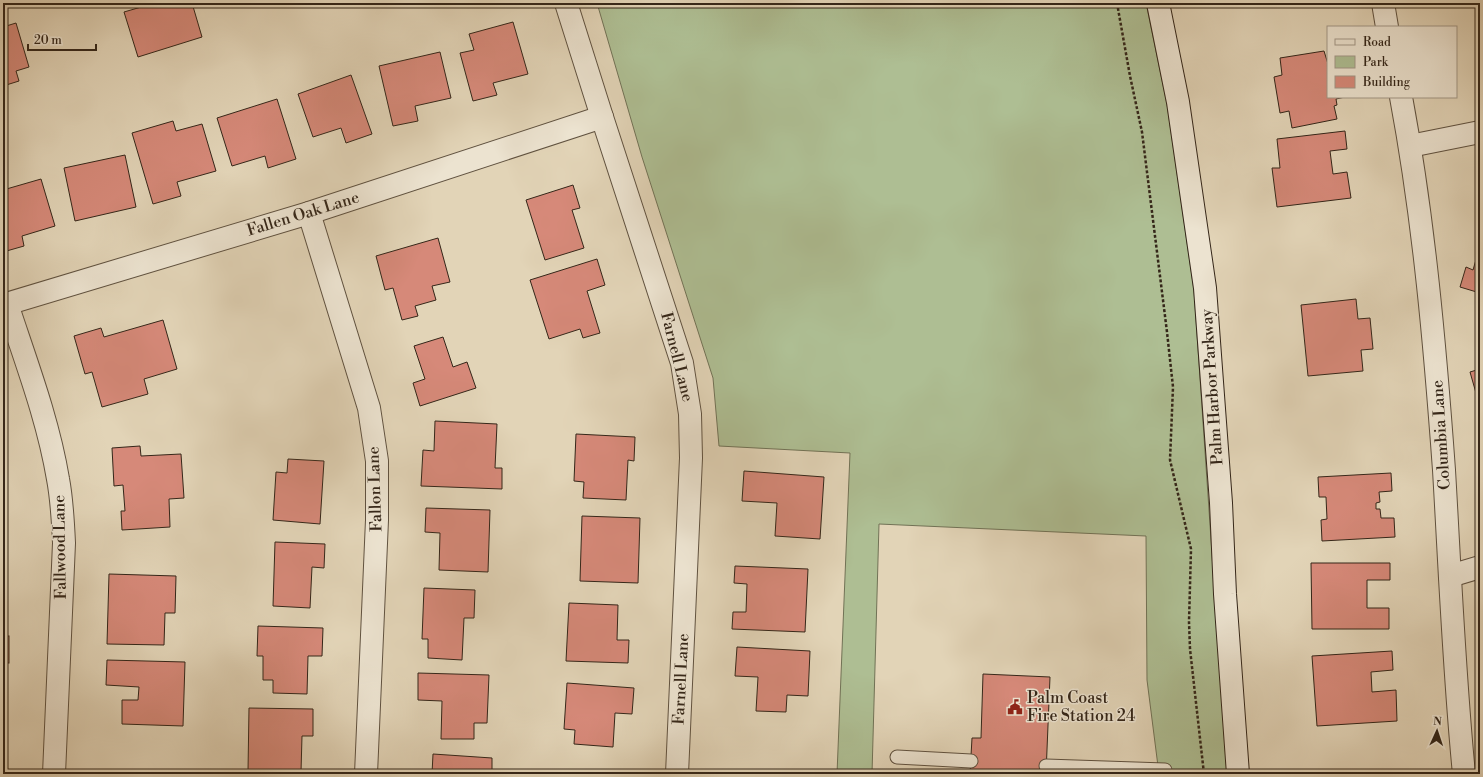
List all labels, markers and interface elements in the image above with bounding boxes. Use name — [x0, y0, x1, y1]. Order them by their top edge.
scale bar — [28, 26, 96, 52]
legend — [1327, 26, 1457, 98]
text: 20 m — [34, 33, 62, 48]
text: Road — [1363, 35, 1391, 50]
text: Park — [1363, 55, 1389, 70]
text: Building — [1362, 75, 1411, 90]
street label: Fallen Oak Lane — [244, 187, 362, 241]
street label: Palm Harbor Parkway — [1197, 308, 1227, 466]
street label: Farnell Lane — [656, 310, 698, 404]
street label: Columbia Lane — [1427, 379, 1455, 491]
street label: Fallon Lane — [364, 446, 386, 532]
street label: Fallwood Lane — [49, 495, 71, 599]
street label: Farnell Lane — [669, 633, 693, 725]
place label: Palm Coast Fire Station 24 — [1027, 688, 1136, 726]
public building icon: Palm Coast Fire Station 24 — [1006, 698, 1024, 716]
north arrow — [1417, 711, 1457, 751]
text: N — [1433, 715, 1442, 729]

